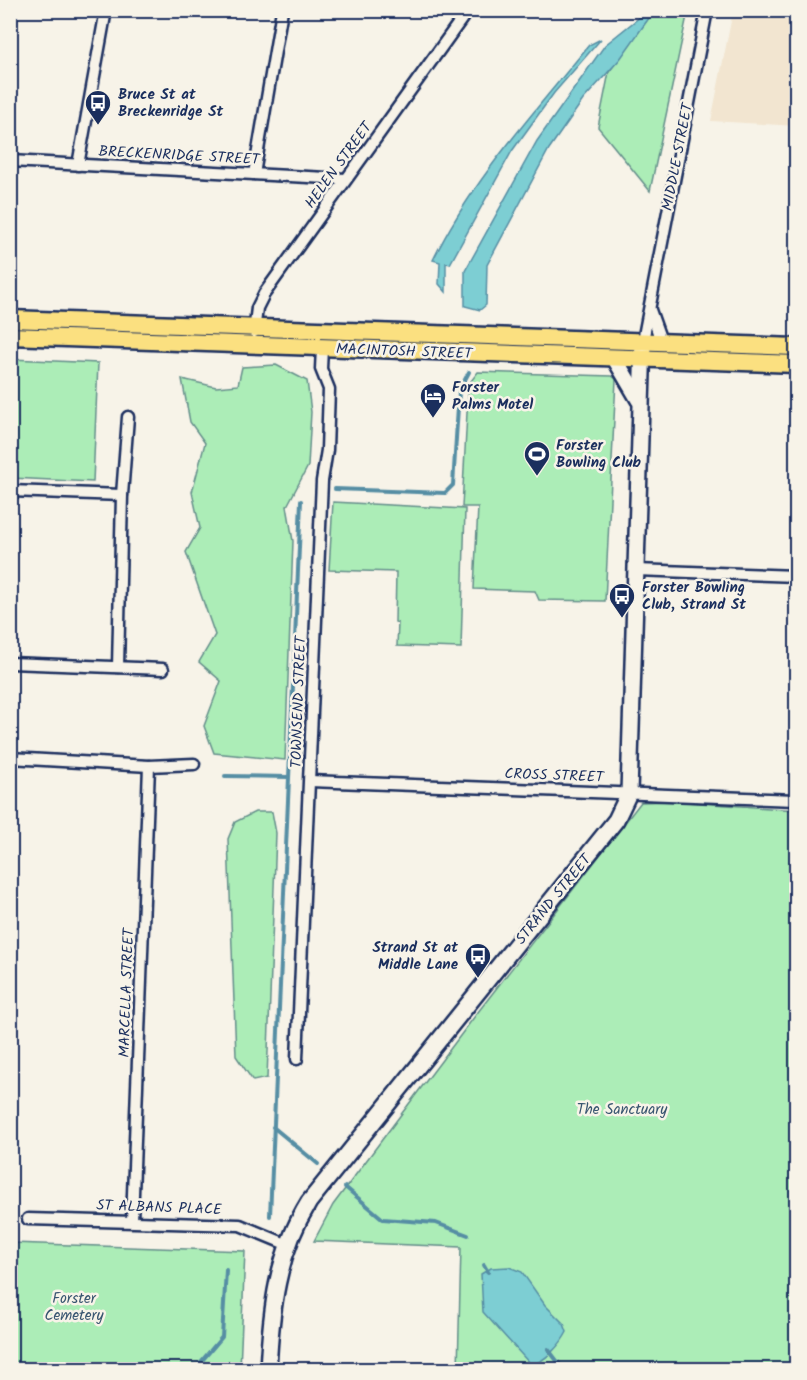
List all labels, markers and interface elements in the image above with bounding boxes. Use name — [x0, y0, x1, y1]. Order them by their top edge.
place label: Bruce St at Breckenridge St — [118, 83, 223, 124]
bus stop icon: Bruce St at Breckenridge St — [83, 88, 113, 126]
street label: MIDDLE STREET — [656, 99, 701, 213]
street label: HELEN STREET — [299, 116, 380, 214]
street label: BRECKENRIDGE STREET — [98, 140, 262, 172]
street label: MACINTOSH STREET — [335, 338, 474, 366]
place label: Forster Palms Motel — [452, 376, 533, 417]
hotel icon: Forster Palms Motel — [418, 381, 448, 419]
place label: Forster Bowling Club — [556, 434, 642, 475]
sports icon: Forster Bowling Club — [522, 439, 552, 477]
place label: Forster Bowling Club, Strand St — [642, 576, 746, 617]
bus stop icon: Forster Bowling Club, Strand St — [607, 581, 637, 619]
street label: TOWNSEND STREET — [285, 634, 313, 768]
street label: CROSS STREET — [504, 762, 606, 790]
street label: STRAND STREET — [510, 848, 599, 950]
street label: MARCELLA STREET — [113, 926, 141, 1058]
place label: Strand St at Middle Lane — [372, 936, 459, 977]
bus stop icon: Strand St at Middle Lane — [463, 941, 493, 979]
park label: The Sanctuary — [577, 1098, 668, 1122]
street label: ST ALBANS PLACE — [96, 1194, 223, 1222]
park label: Forster Cemetery — [45, 1287, 104, 1328]

